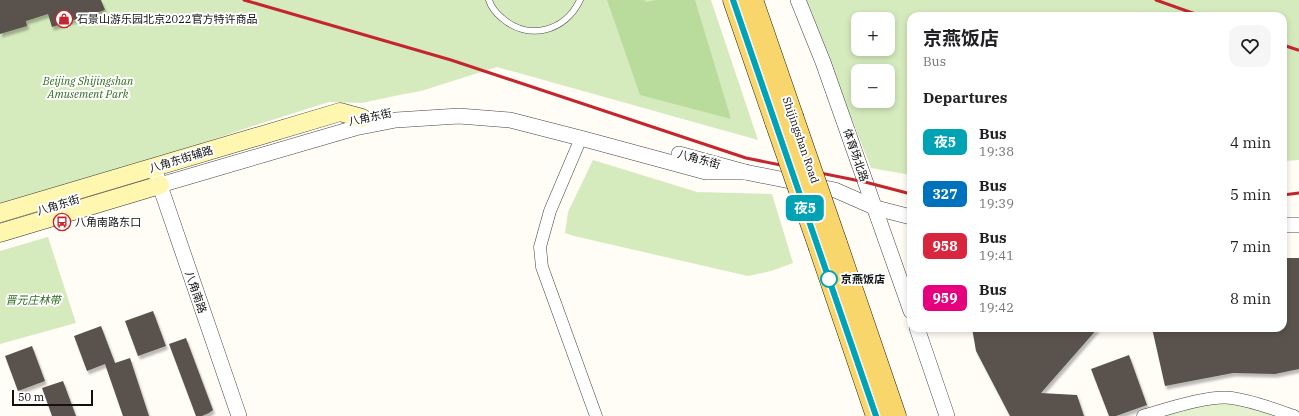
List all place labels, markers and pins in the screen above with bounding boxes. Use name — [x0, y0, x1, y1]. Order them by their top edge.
shop icon: 石景山游乐园北京2022官方特许商品 — [54, 9, 74, 29]
place label: 石景山游乐园北京2022官方特许商品 — [77, 12, 257, 26]
bus stop icon: 八角南路东口 — [52, 212, 72, 232]
place label: 八角南路东口 — [75, 215, 141, 229]
marker: 京燕饭店 — [820, 270, 838, 288]
place label: 京燕饭店 — [841, 272, 885, 286]

